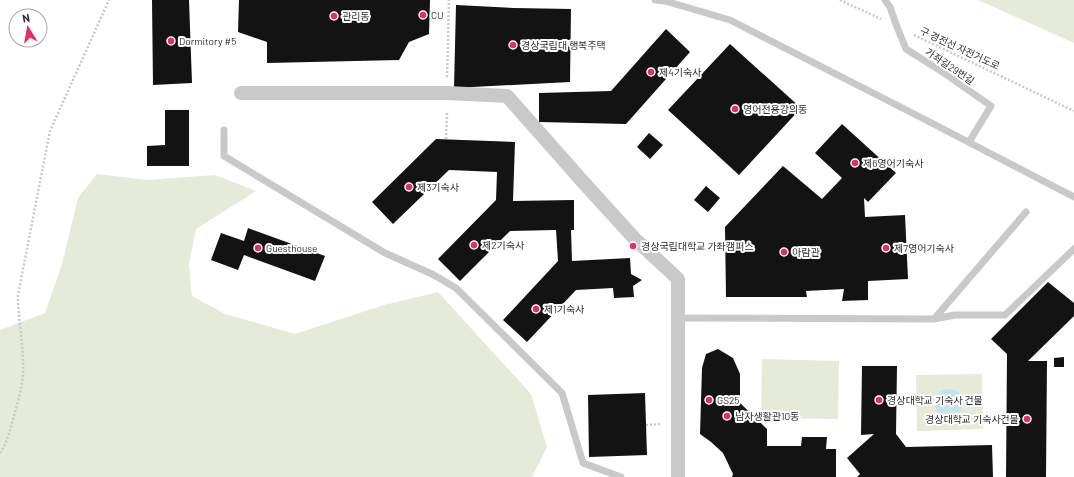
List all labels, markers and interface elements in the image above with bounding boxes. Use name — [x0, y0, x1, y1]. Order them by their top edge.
north arrow — [8, 8, 48, 48]
place label: CU — [431, 9, 444, 21]
place label: 관리동 — [342, 10, 370, 22]
marker: CU — [418, 10, 428, 20]
text: N — [21, 11, 31, 25]
marker: 관리동 — [329, 11, 339, 21]
street label: 구 경전선 자전거도로 — [918, 24, 1002, 72]
place label: Dormitory #5 — [179, 35, 236, 47]
marker: Dormitory #5 — [166, 36, 176, 46]
place label: 경상국립대 행복주택 — [521, 39, 606, 51]
marker: 경상국립대 행복주택 — [508, 40, 518, 50]
street label: 가좌길29번길 — [923, 45, 977, 87]
place label: 제4기숙사 — [659, 66, 702, 78]
marker: 제4기숙사 — [646, 67, 656, 77]
place label: 영어전용강의동 — [743, 103, 807, 115]
marker: 영어전용강의동 — [730, 104, 740, 114]
place label: 제6영어기숙사 — [863, 157, 924, 169]
marker: 제6영어기숙사 — [850, 158, 860, 168]
place label: 제3기숙사 — [417, 181, 460, 193]
marker: 제3기숙사 — [404, 182, 414, 192]
place label: 제2기숙사 — [482, 239, 525, 251]
marker: 제2기숙사 — [469, 240, 479, 250]
place label: 경상국립대학교 가좌캠퍼스 — [641, 240, 753, 252]
marker: 경상국립대학교 가좌캠퍼스 — [628, 241, 638, 251]
place label: Guesthouse — [266, 242, 317, 254]
place label: 제7영어기숙사 — [894, 242, 955, 254]
marker: Guesthouse — [253, 243, 263, 253]
marker: 제7영어기숙사 — [881, 243, 891, 253]
place label: 아람관 — [792, 246, 820, 258]
marker: 아람관 — [779, 247, 789, 257]
place label: 제1기숙사 — [544, 303, 585, 315]
marker: 제1기숙사 — [531, 304, 541, 314]
place label: GS25 — [717, 394, 739, 406]
place label: 경상대학교 기숙사 건물 — [887, 394, 983, 406]
marker: GS25 — [704, 395, 714, 405]
marker: 경상대학교 기숙사 건물 — [874, 395, 884, 405]
place label: 남자생활관10동 — [735, 410, 799, 422]
marker: 남자생활관10동 — [722, 411, 732, 421]
place label: 경상대학교 기숙사건물 — [925, 413, 1019, 425]
marker: 경상대학교 기숙사건물 — [1022, 414, 1032, 424]

